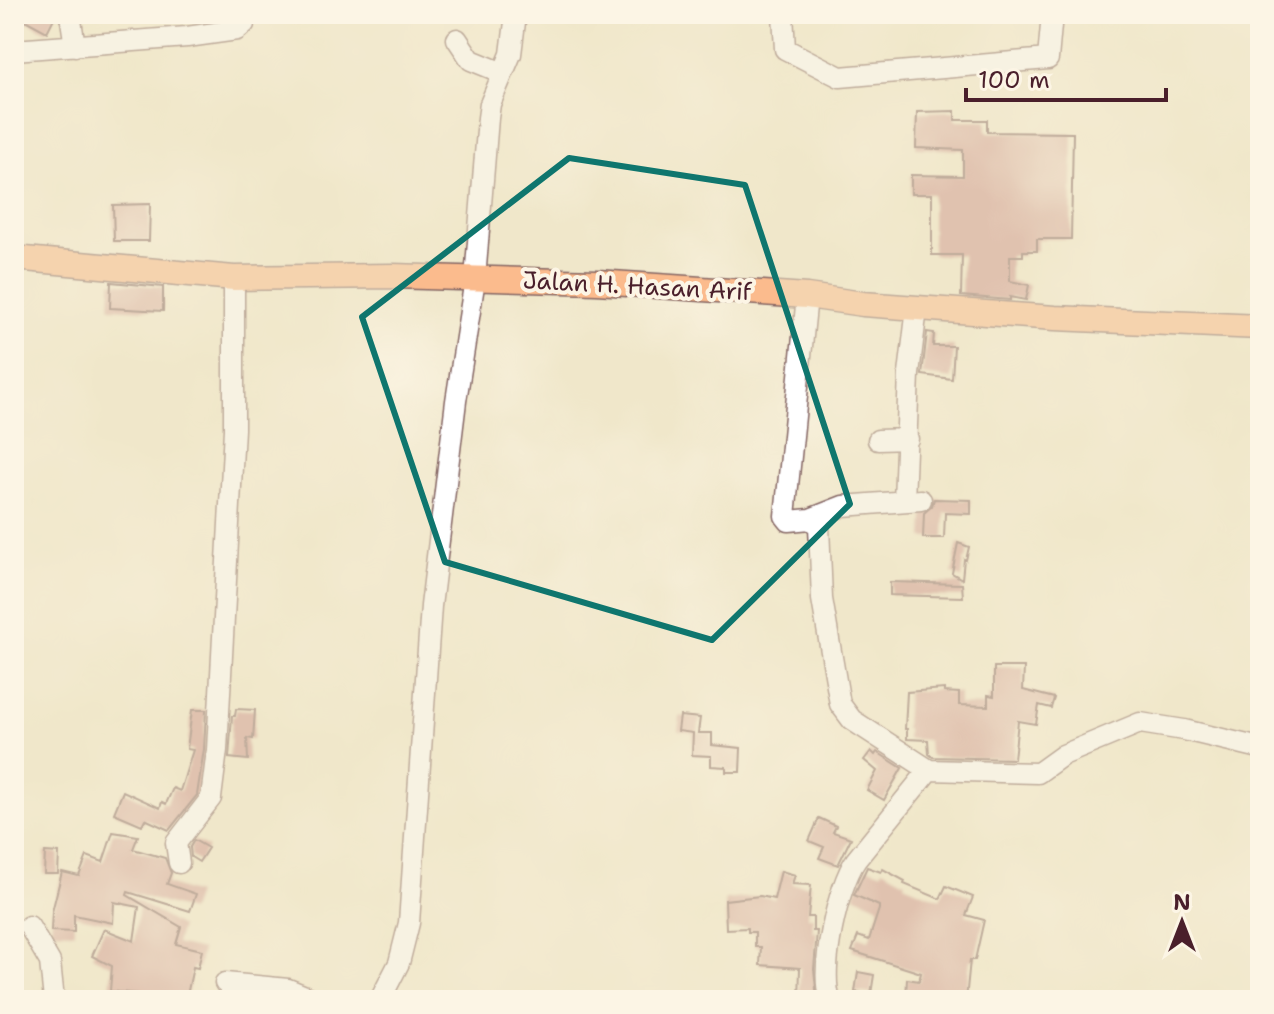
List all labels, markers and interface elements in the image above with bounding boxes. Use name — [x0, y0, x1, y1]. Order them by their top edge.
scale bar — [966, 52, 1166, 102]
text: 100 m — [978, 64, 1050, 96]
street label: Jalan H. Hasan Arif — [522, 264, 754, 308]
north arrow — [1142, 882, 1222, 962]
text: N — [1173, 888, 1191, 917]

